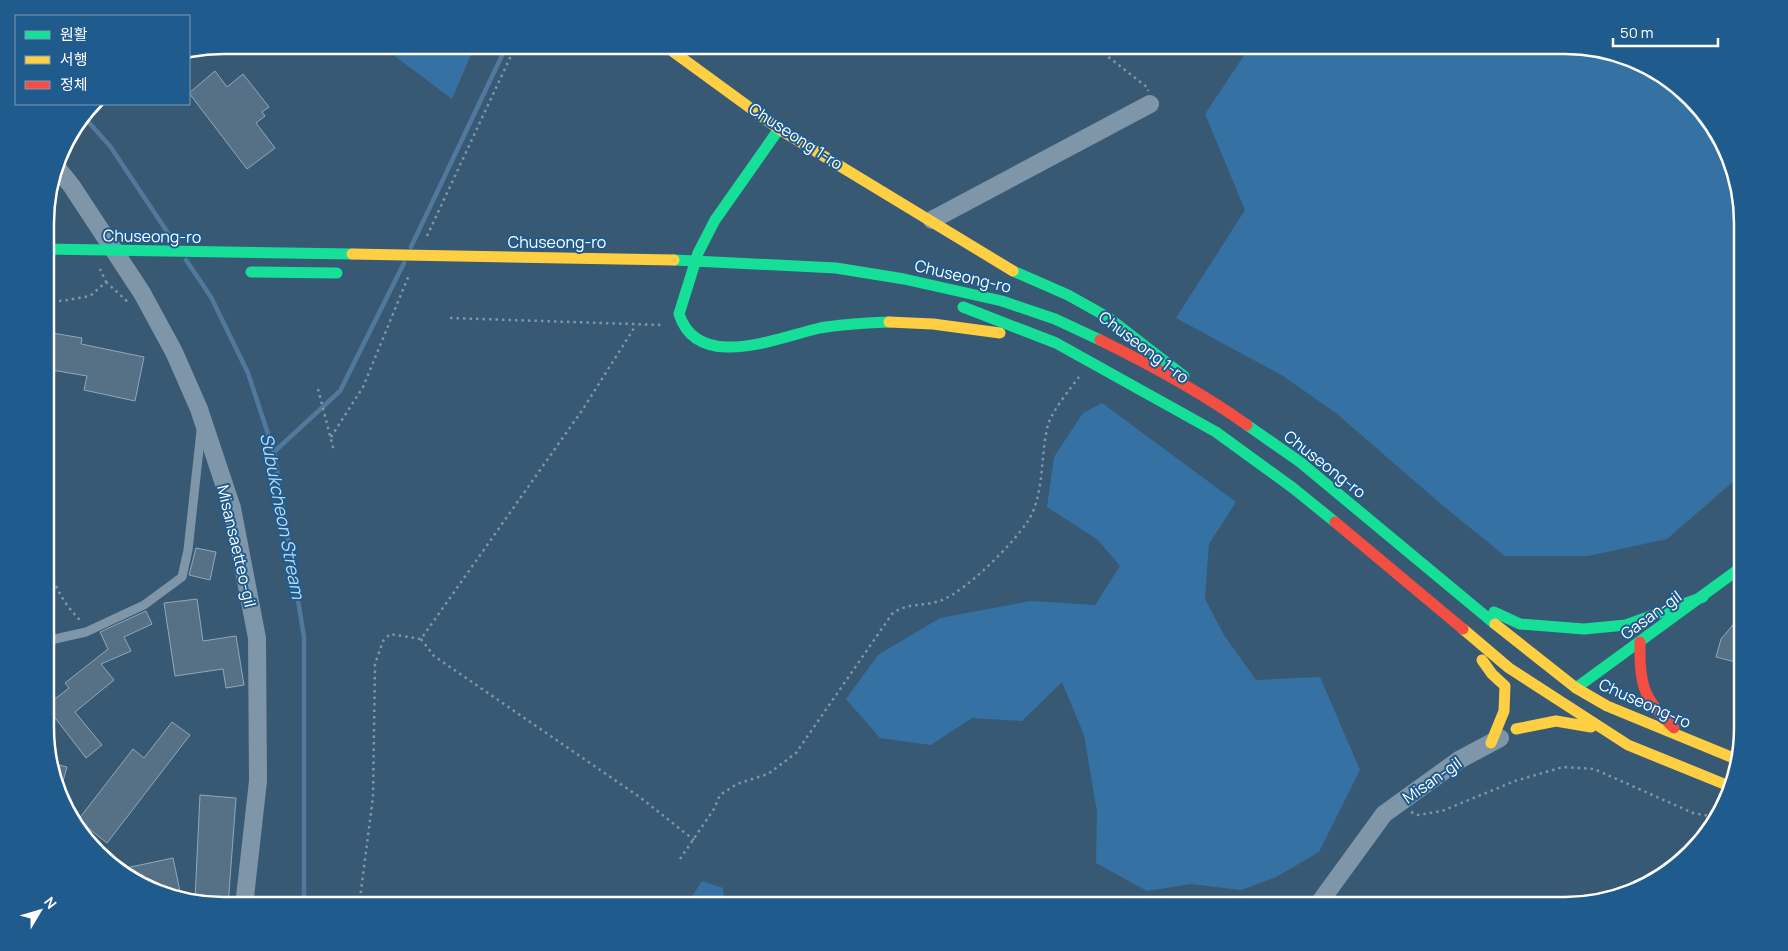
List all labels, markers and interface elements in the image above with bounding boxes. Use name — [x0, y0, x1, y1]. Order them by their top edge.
legend — [15, 15, 190, 105]
scale bar — [1613, 15, 1718, 47]
text: 50 m — [1620, 22, 1654, 43]
text: 원활 — [60, 24, 88, 45]
text: 서행 — [60, 49, 88, 70]
text: 정체 — [60, 74, 88, 95]
street label: Chuseong 1-ro — [745, 97, 847, 175]
street label: Chuseong-ro — [103, 224, 201, 248]
street label: Chuseong-ro — [508, 231, 606, 253]
street label: Chuseong-ro — [913, 254, 1013, 298]
street label: Chuseong 1-ro — [1094, 306, 1194, 388]
street label: Chuseong-ro — [1279, 425, 1371, 503]
water label: Subukcheon Stream — [255, 431, 311, 602]
street label: Misansaetteo-gil — [212, 483, 262, 609]
street label: Gasan-gil — [1616, 585, 1686, 645]
street label: Chuseong-ro — [1596, 673, 1694, 733]
street label: Misan-gil — [1398, 752, 1466, 808]
north arrow — [15, 886, 65, 936]
text: N — [40, 893, 61, 913]

